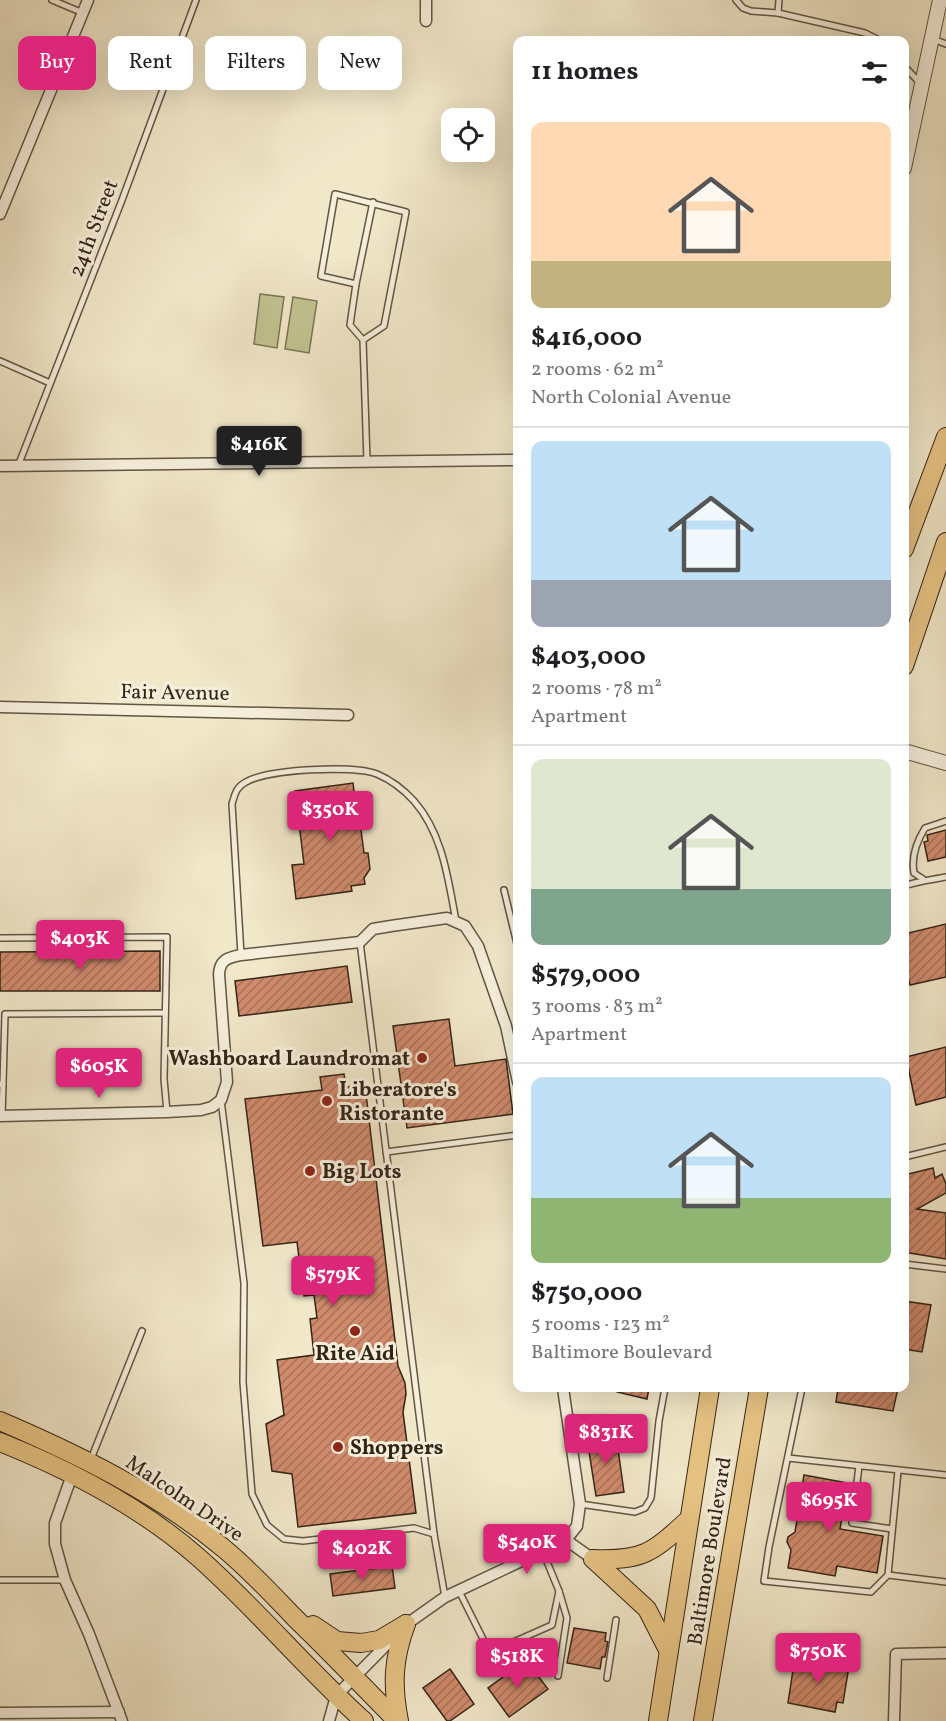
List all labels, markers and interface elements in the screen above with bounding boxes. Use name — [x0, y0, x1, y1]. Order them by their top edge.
chip: Buy — [18, 36, 96, 90]
chip: Rent — [108, 36, 193, 90]
chip: Filters — [205, 36, 306, 90]
chip: New — [318, 36, 402, 90]
text: 11 homes — [531, 54, 638, 90]
icon: filters — [858, 56, 891, 89]
map controls — [441, 108, 495, 162]
button: locate — [441, 108, 495, 162]
icon: home — [657, 161, 765, 269]
street label: 24th Street — [63, 176, 126, 281]
text: $416,000 — [531, 320, 642, 356]
text: 2 rooms · 62 m² — [531, 356, 664, 384]
text: North Colonial Avenue — [531, 384, 731, 412]
pin: $416K — [217, 426, 301, 477]
text: $416K — [231, 431, 287, 459]
icon: home — [657, 480, 765, 588]
text: $403,000 — [531, 639, 646, 675]
text: 2 rooms · 78 m² — [531, 675, 662, 703]
street label: Fair Avenue — [120, 678, 230, 709]
text: Apartment — [531, 703, 627, 731]
pin: $350K — [288, 791, 372, 842]
text: $350K — [301, 796, 359, 824]
icon: home — [657, 798, 765, 906]
pin: $403K — [38, 920, 122, 971]
text: $403K — [50, 925, 110, 953]
text: $579,000 — [531, 957, 640, 993]
text: 3 rooms · 83 m² — [531, 993, 663, 1021]
text: Apartment — [531, 1021, 627, 1049]
place label: Washboard Laundromat — [168, 1045, 410, 1074]
pin: $605K — [57, 1048, 141, 1099]
marker: Washboard Laundromat — [415, 1051, 429, 1065]
text: $605K — [70, 1053, 128, 1081]
place label: Liberatore's Ristorante — [339, 1076, 457, 1129]
marker: Liberatore's Ristorante — [320, 1094, 334, 1108]
icon: home — [657, 1116, 765, 1224]
place label: Big Lots — [322, 1158, 401, 1187]
marker: Big Lots — [303, 1164, 317, 1178]
pin: $579K — [291, 1256, 375, 1307]
text: $579K — [305, 1261, 361, 1289]
text: $750,000 — [531, 1275, 642, 1311]
text: 5 rooms · 123 m² — [531, 1311, 670, 1339]
marker: Rite Aid — [348, 1324, 362, 1338]
text: Baltimore Boulevard — [531, 1339, 712, 1367]
place label: Rite Aid — [315, 1340, 395, 1369]
pin: $831K — [564, 1414, 648, 1465]
text: $831K — [579, 1419, 633, 1447]
place label: Shoppers — [350, 1434, 444, 1463]
marker: Shoppers — [331, 1440, 345, 1454]
street label: Malcolm Drive — [119, 1449, 249, 1550]
street label: Baltimore Boulevard — [681, 1455, 740, 1648]
pin: $695K — [787, 1482, 871, 1533]
text: $695K — [800, 1487, 858, 1515]
pin: $540K — [485, 1524, 569, 1575]
text: $540K — [497, 1529, 557, 1557]
pin: $402K — [320, 1530, 404, 1581]
text: $402K — [332, 1535, 392, 1563]
pin: $750K — [776, 1633, 860, 1684]
pin: $518K — [475, 1638, 559, 1689]
text: $750K — [790, 1638, 846, 1666]
text: $518K — [490, 1643, 544, 1671]

